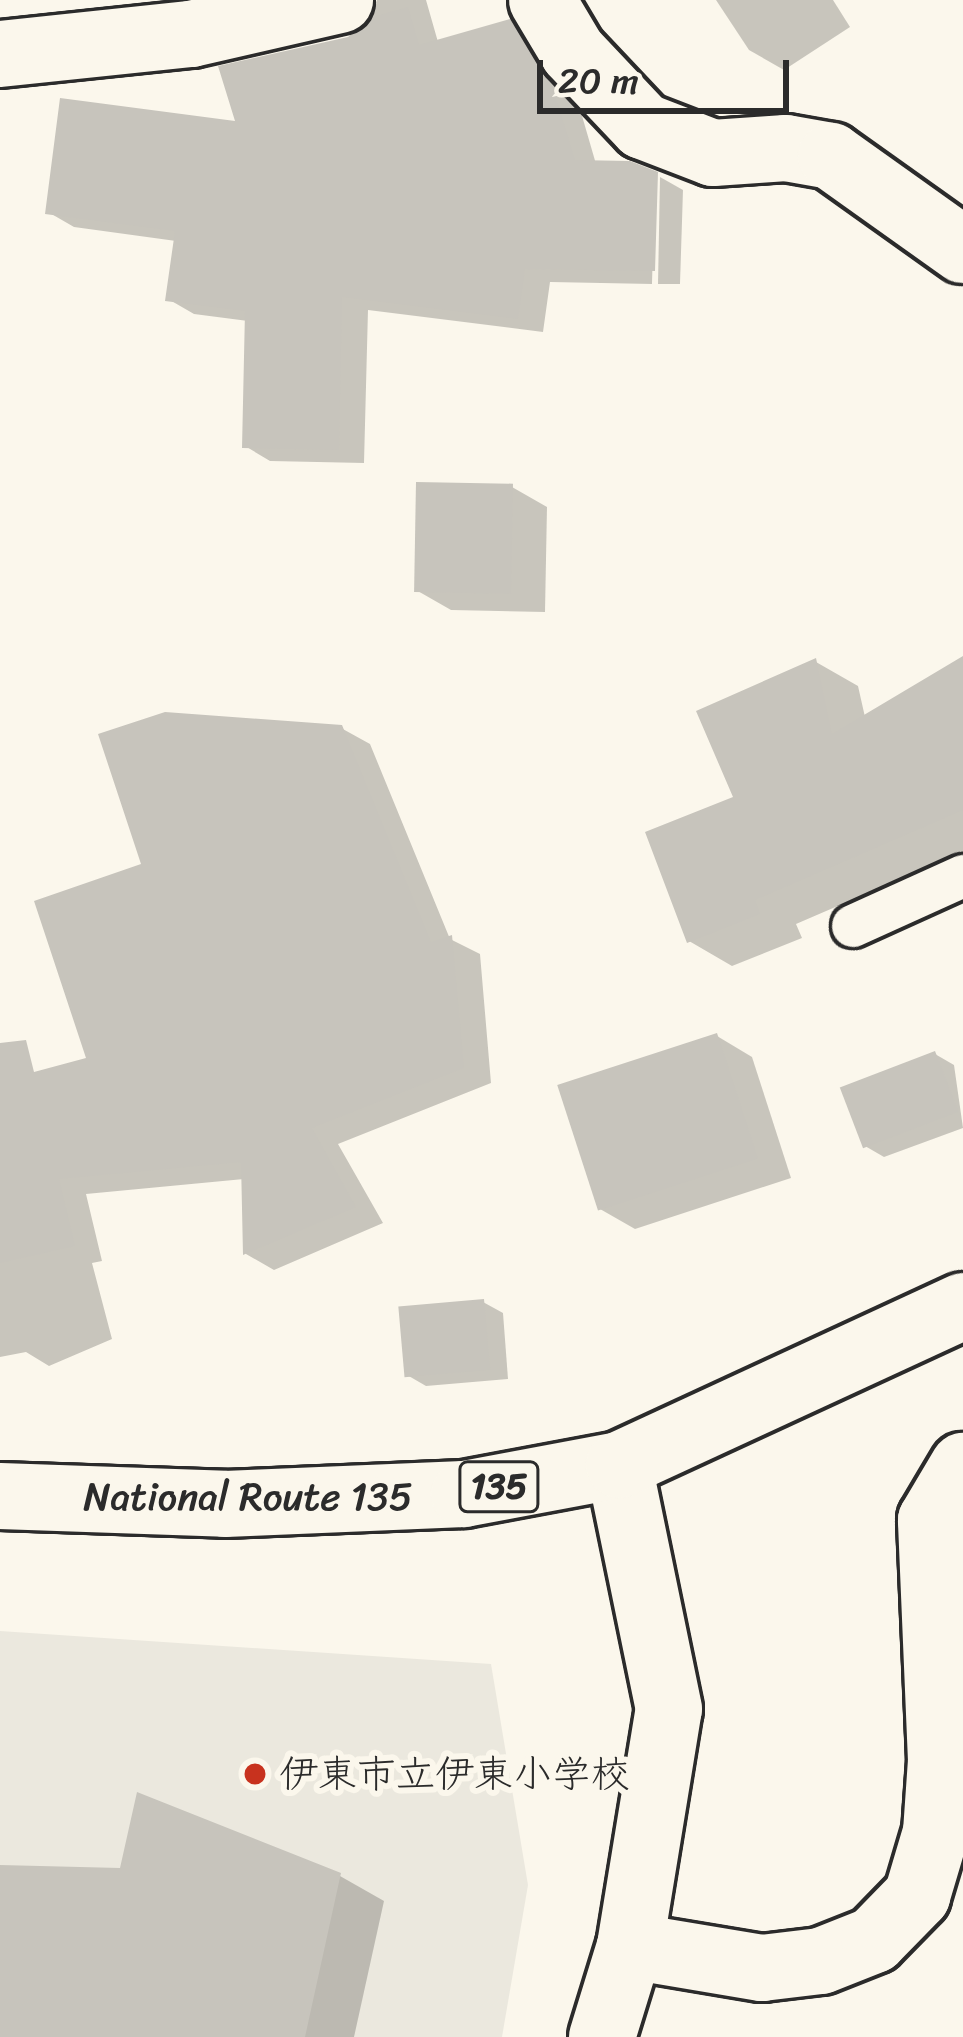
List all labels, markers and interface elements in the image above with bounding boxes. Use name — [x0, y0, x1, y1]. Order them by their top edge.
scale bar — [543, 36, 795, 110]
text: 20 m — [558, 49, 639, 113]
road number: 135 — [457, 1457, 541, 1517]
street label: National Route 135 — [84, 1474, 412, 1520]
place label: 伊東市立伊東小学校 — [279, 1751, 630, 1797]
marker: 伊東市立伊東小学校 — [242, 1761, 268, 1787]

